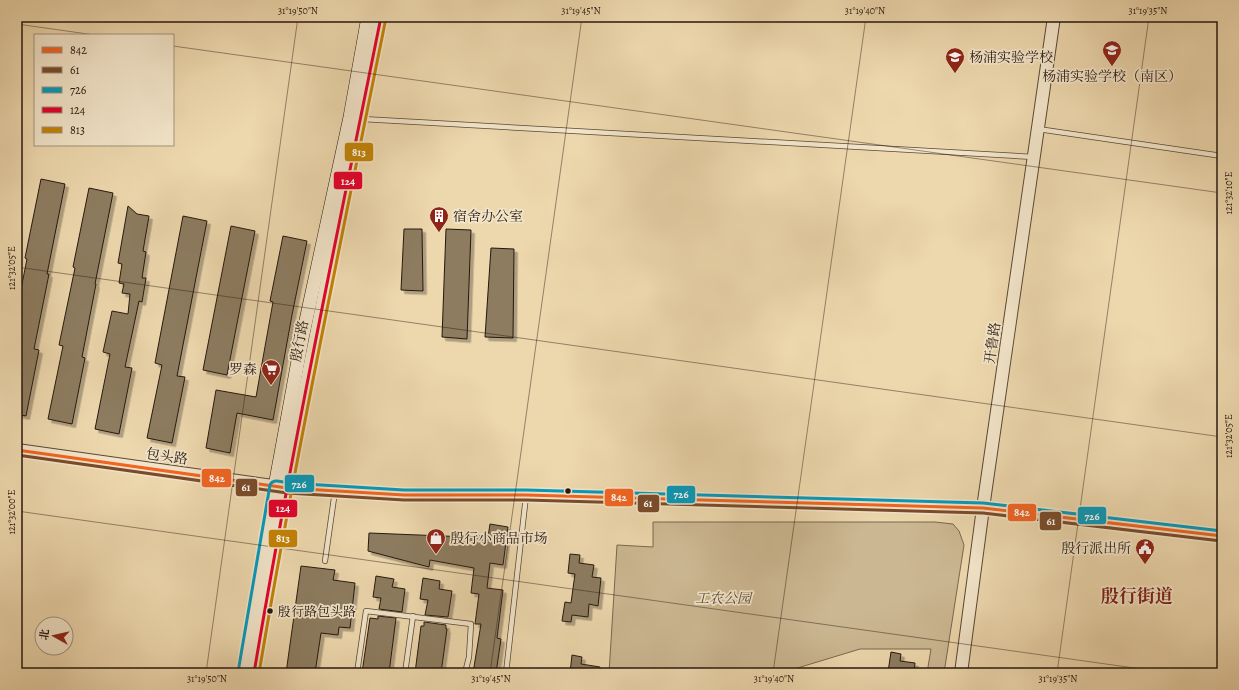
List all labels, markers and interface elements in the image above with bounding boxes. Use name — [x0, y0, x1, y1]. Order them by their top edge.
text: 31°19'50"N — [278, 4, 318, 17]
text: 31°19'45"N — [561, 4, 601, 17]
text: 31°19'40"N — [845, 4, 885, 17]
text: 31°19'35"N — [1129, 4, 1167, 17]
legend — [34, 34, 174, 146]
school or university icon: 杨浦实验学校（南区） — [1101, 39, 1123, 67]
text: 842 — [70, 42, 87, 58]
school or university icon: 杨浦实验学校 — [944, 46, 966, 74]
place label: 杨浦实验学校 — [969, 48, 1053, 67]
text: 61 — [70, 62, 80, 78]
place label: 杨浦实验学校（南区） — [1042, 67, 1182, 86]
text: 726 — [70, 82, 87, 98]
text: 124 — [70, 102, 86, 118]
text: 813 — [70, 122, 85, 138]
line badge: 813 — [344, 142, 374, 162]
text: 813 — [352, 145, 366, 160]
line badge: 124 — [333, 171, 363, 190]
text: 121°32'10"E — [1222, 171, 1235, 214]
text: 124 — [341, 174, 355, 189]
building icon: 宿舍办公室 — [428, 205, 450, 233]
place label: 宿舍办公室 — [453, 207, 523, 226]
text: 121°32'05"E — [5, 246, 18, 290]
street label: 殷行路 — [286, 319, 313, 364]
street label: 开鲁路 — [980, 321, 1005, 365]
supermarket icon: 罗森 — [260, 358, 282, 386]
place label: 罗森 — [229, 360, 257, 379]
text: 121°32'05"E — [1222, 414, 1235, 458]
street label: 包头路 — [145, 444, 189, 469]
line badge: 842 — [201, 468, 232, 488]
text: 842 — [209, 471, 226, 486]
line badge: 726 — [284, 474, 315, 493]
text: 726 — [291, 477, 307, 492]
line badge: 61 — [235, 478, 258, 497]
text: 61 — [241, 480, 251, 495]
line badge: 726 — [666, 485, 696, 504]
unlabelled marker — [563, 486, 573, 496]
text: 726 — [673, 487, 689, 502]
line badge: 842 — [604, 488, 634, 507]
text: 121°32'00"E — [5, 490, 18, 534]
text: 842 — [611, 490, 628, 505]
line badge: 61 — [637, 494, 660, 513]
text: 61 — [643, 496, 653, 511]
line badge: 124 — [268, 499, 298, 518]
text: 124 — [276, 501, 290, 516]
line badge: 842 — [1007, 503, 1037, 522]
text: 842 — [1014, 505, 1031, 520]
line badge: 726 — [1077, 506, 1107, 525]
text: 726 — [1084, 509, 1100, 524]
line badge: 61 — [1039, 511, 1062, 531]
text: 61 — [1046, 514, 1056, 529]
shop icon: 殷行小商品市场 — [425, 527, 447, 555]
line badge: 813 — [268, 529, 298, 548]
place label: 殷行小商品市场 — [450, 529, 548, 548]
text: 813 — [276, 531, 290, 546]
public building icon: 殷行派出所 — [1134, 537, 1156, 565]
place label: 殷行派出所 — [1061, 539, 1131, 558]
district label: 殷行街道 — [1101, 584, 1173, 608]
park label: 工农公园 — [695, 589, 753, 608]
place label: 殷行路包头路 — [278, 603, 356, 620]
marker: 殷行路包头路 — [265, 606, 275, 616]
north arrow — [34, 616, 74, 656]
text: 北 — [36, 628, 53, 641]
text: 31°19'50"N — [187, 672, 227, 685]
text: 31°19'45"N — [471, 672, 511, 685]
text: 31°19'40"N — [754, 672, 794, 685]
text: 31°19'35"N — [1039, 672, 1077, 685]

